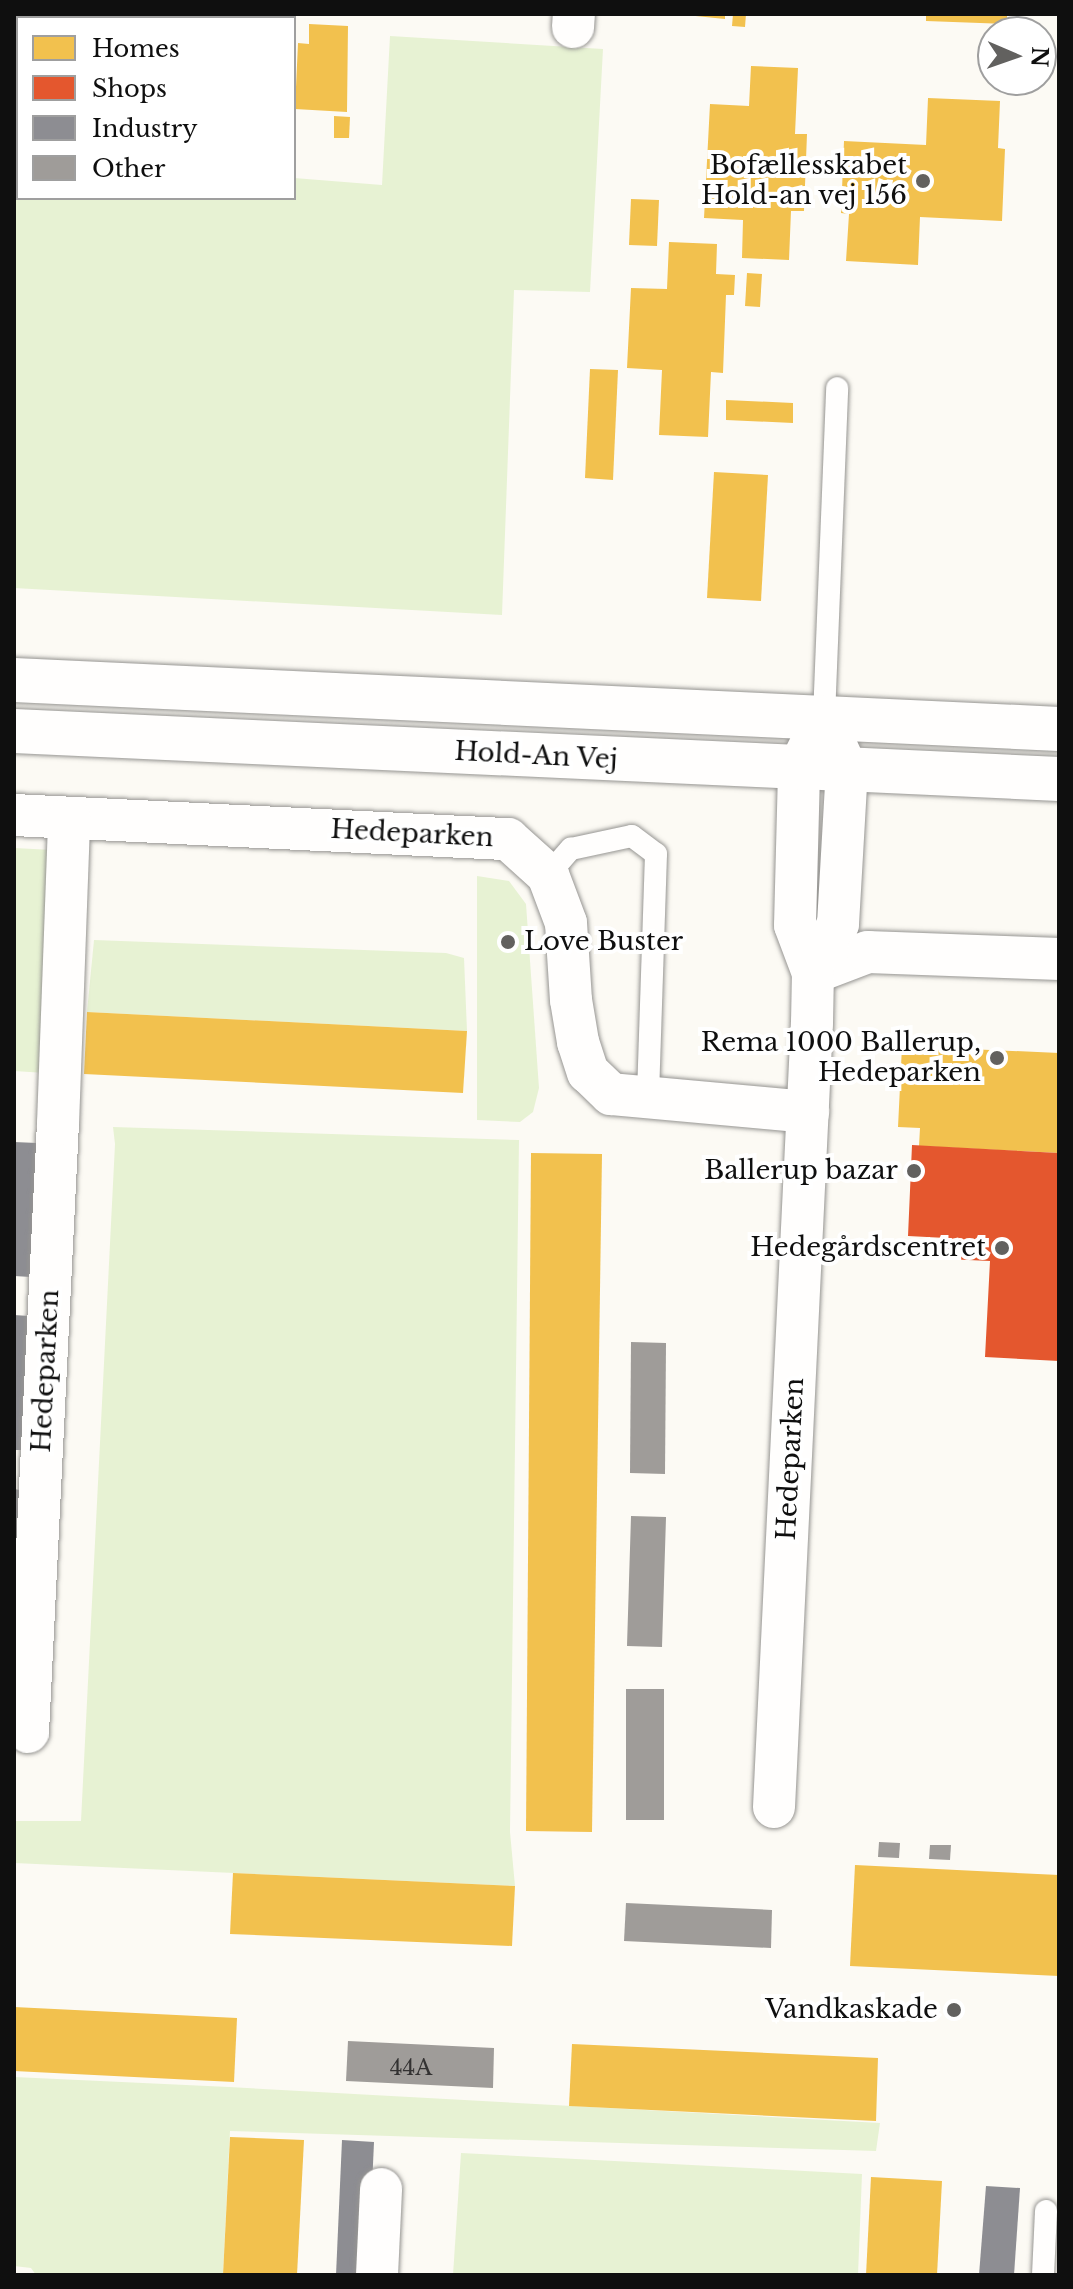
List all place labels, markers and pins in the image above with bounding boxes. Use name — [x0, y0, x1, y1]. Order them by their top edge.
place label: Bofællesskabet Hold-an vej 156 — [700, 150, 907, 212]
marker: Bofællesskabet Hold-an vej 156 — [914, 172, 932, 190]
place label: Love Buster — [524, 926, 683, 958]
marker: Love Buster — [499, 933, 517, 951]
place label: Rema 1000 Ballerup, Hedeparken — [701, 1027, 981, 1088]
marker: Rema 1000 Ballerup, Hedeparken — [988, 1049, 1006, 1067]
place label: Ballerup bazar — [704, 1155, 898, 1187]
marker: Ballerup bazar — [905, 1162, 923, 1180]
place label: Hedegårdscentret — [750, 1232, 986, 1264]
marker: Hedegårdscentret — [993, 1239, 1011, 1257]
place label: Vandkaskade — [765, 1994, 938, 2026]
marker: Vandkaskade — [945, 2001, 963, 2019]

